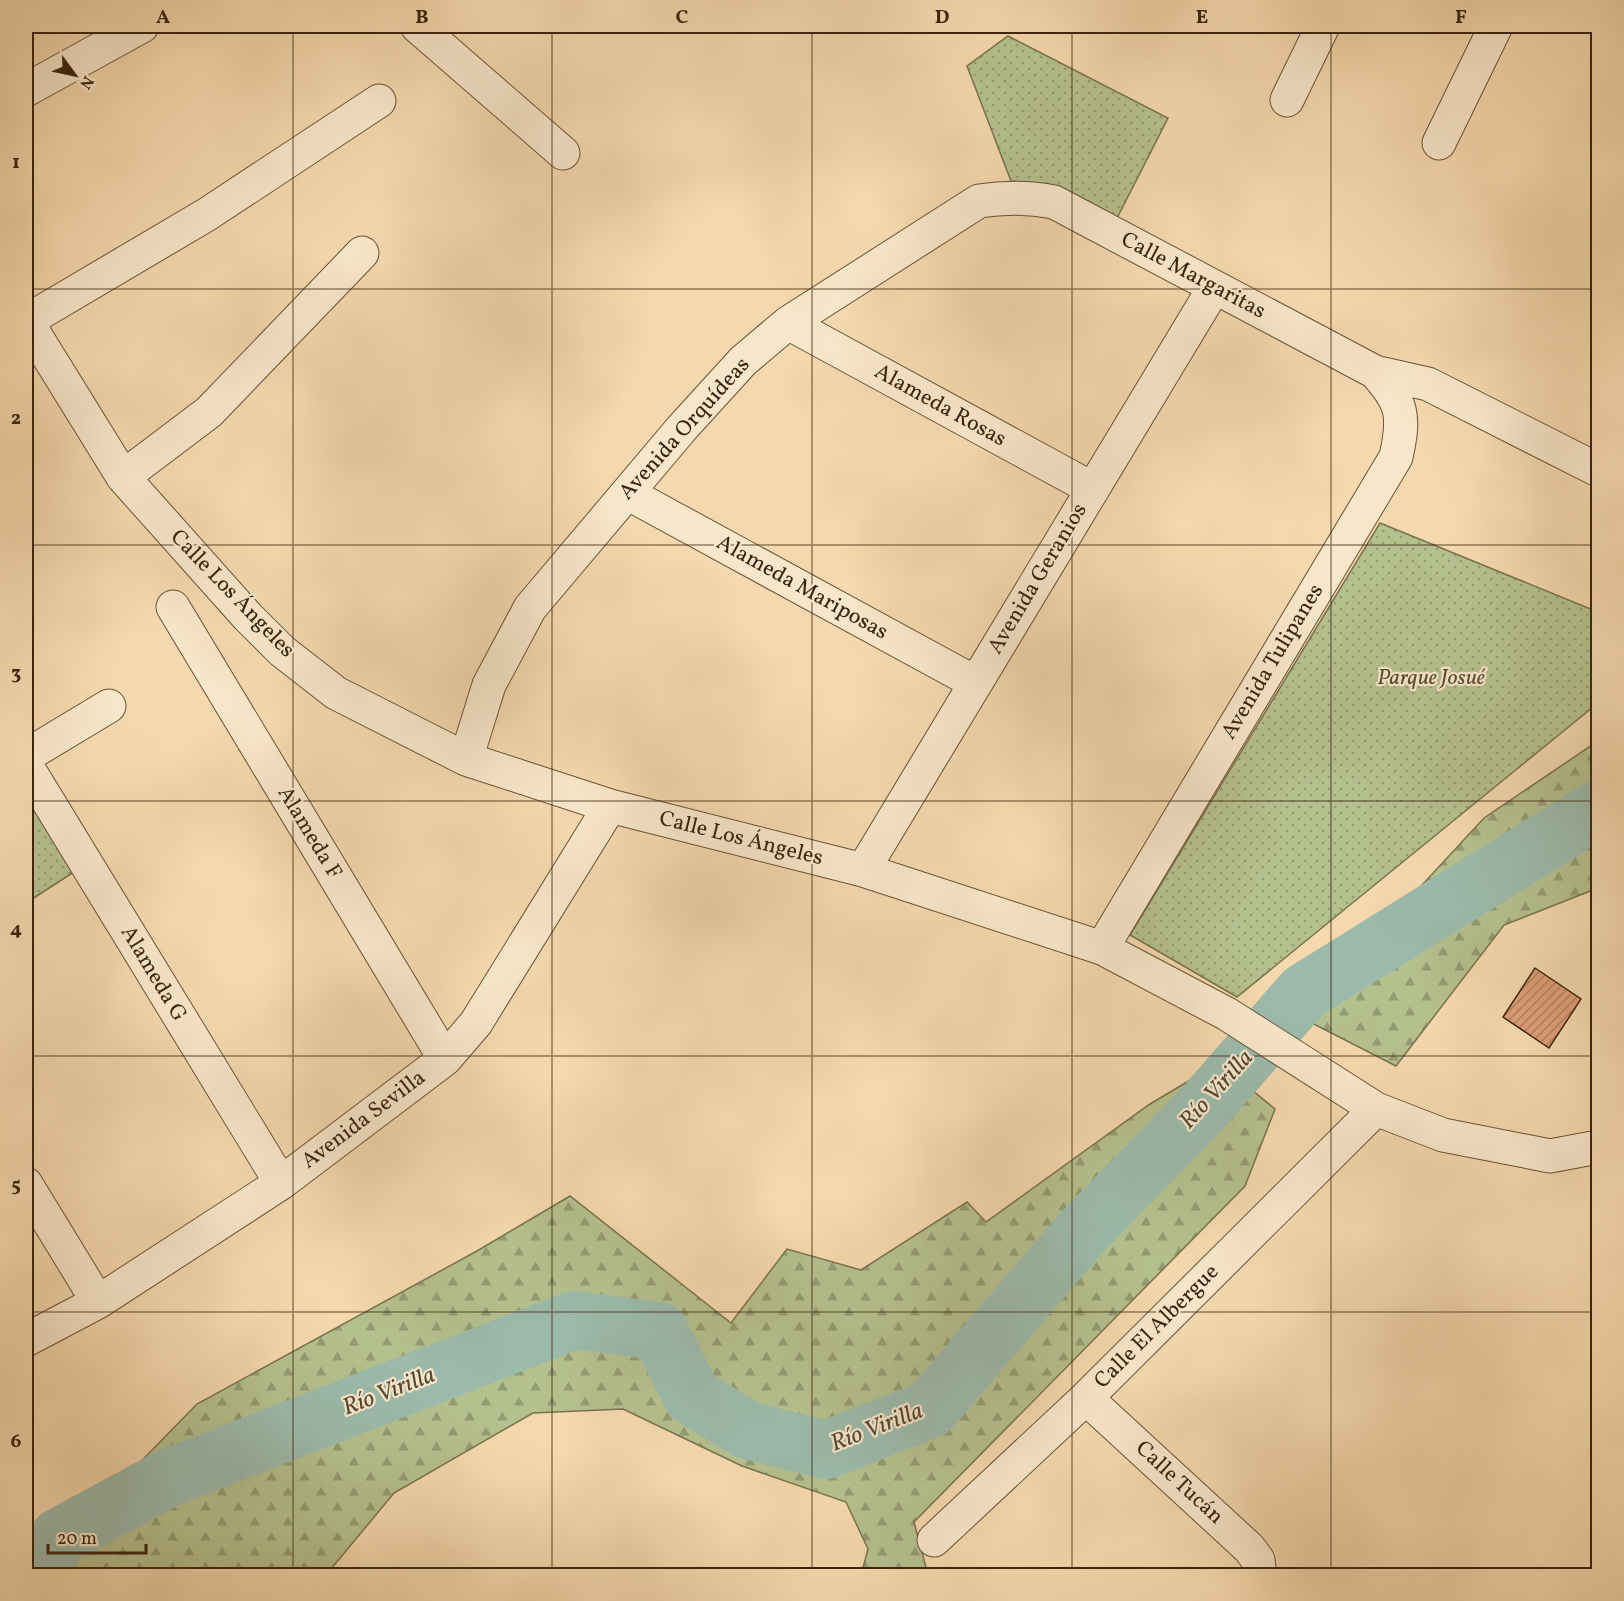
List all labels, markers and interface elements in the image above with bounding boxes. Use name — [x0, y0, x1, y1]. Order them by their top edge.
text: A — [156, 4, 170, 32]
text: B — [415, 4, 429, 32]
text: C — [676, 4, 689, 32]
text: D — [935, 4, 949, 32]
text: E — [1196, 4, 1208, 32]
text: F — [1455, 4, 1467, 32]
north arrow — [45, 45, 105, 105]
text: N — [73, 71, 98, 93]
text: 1 — [12, 149, 20, 177]
street label: Calle Margaritas — [1115, 225, 1271, 327]
street label: Avenida Orquídeas — [612, 351, 758, 507]
street label: Alameda Rosas — [868, 357, 1012, 455]
text: 2 — [11, 405, 21, 433]
street label: Avenida Geranios — [981, 498, 1095, 660]
street label: Calle Los Ángeles — [163, 523, 301, 665]
street label: Alameda Mariposas — [710, 528, 894, 648]
street label: Avenida Tulipanes — [1214, 578, 1332, 746]
text: 3 — [11, 660, 21, 688]
park label: Parque Josué — [1377, 663, 1486, 694]
street label: Alameda F — [269, 781, 349, 885]
street label: Calle Los Ángeles — [656, 804, 826, 874]
text: 4 — [10, 916, 22, 944]
street label: Alameda G — [112, 920, 194, 1028]
water label: Río Virilla — [1172, 1043, 1262, 1137]
street label: Avenida Sevilla — [295, 1063, 433, 1177]
text: 5 — [11, 1172, 21, 1200]
street label: Calle El Albergue — [1088, 1258, 1226, 1396]
water label: Río Virilla — [338, 1359, 440, 1425]
water label: Río Virilla — [826, 1395, 928, 1461]
text: 6 — [11, 1428, 22, 1456]
street label: Calle Tucán — [1128, 1434, 1230, 1532]
scale bar — [48, 1517, 146, 1555]
text: 20 m — [57, 1527, 97, 1552]

